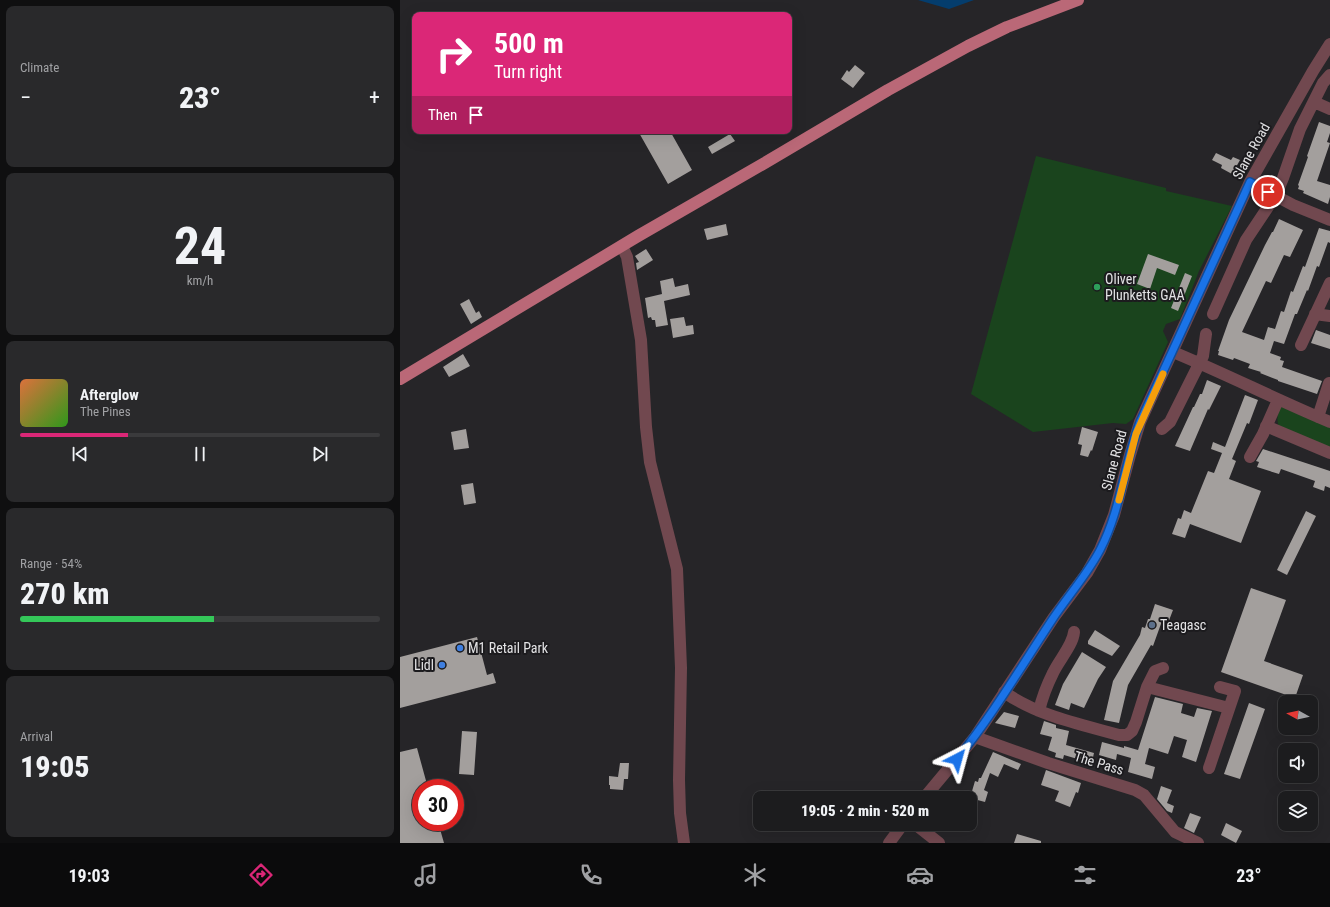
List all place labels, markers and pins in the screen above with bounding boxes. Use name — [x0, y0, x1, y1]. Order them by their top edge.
pin — [1251, 175, 1285, 209]
place label: Oliver Plunketts GAA — [1105, 271, 1185, 303]
marker: Oliver Plunketts GAA — [1092, 282, 1102, 292]
place label: Teagasc — [1160, 617, 1206, 633]
marker: Teagasc — [1147, 620, 1157, 630]
place label: M1 Retail Park — [468, 640, 549, 656]
marker: M1 Retail Park — [455, 643, 465, 653]
place label: Lidl — [414, 657, 434, 673]
marker: Lidl — [437, 660, 447, 670]

